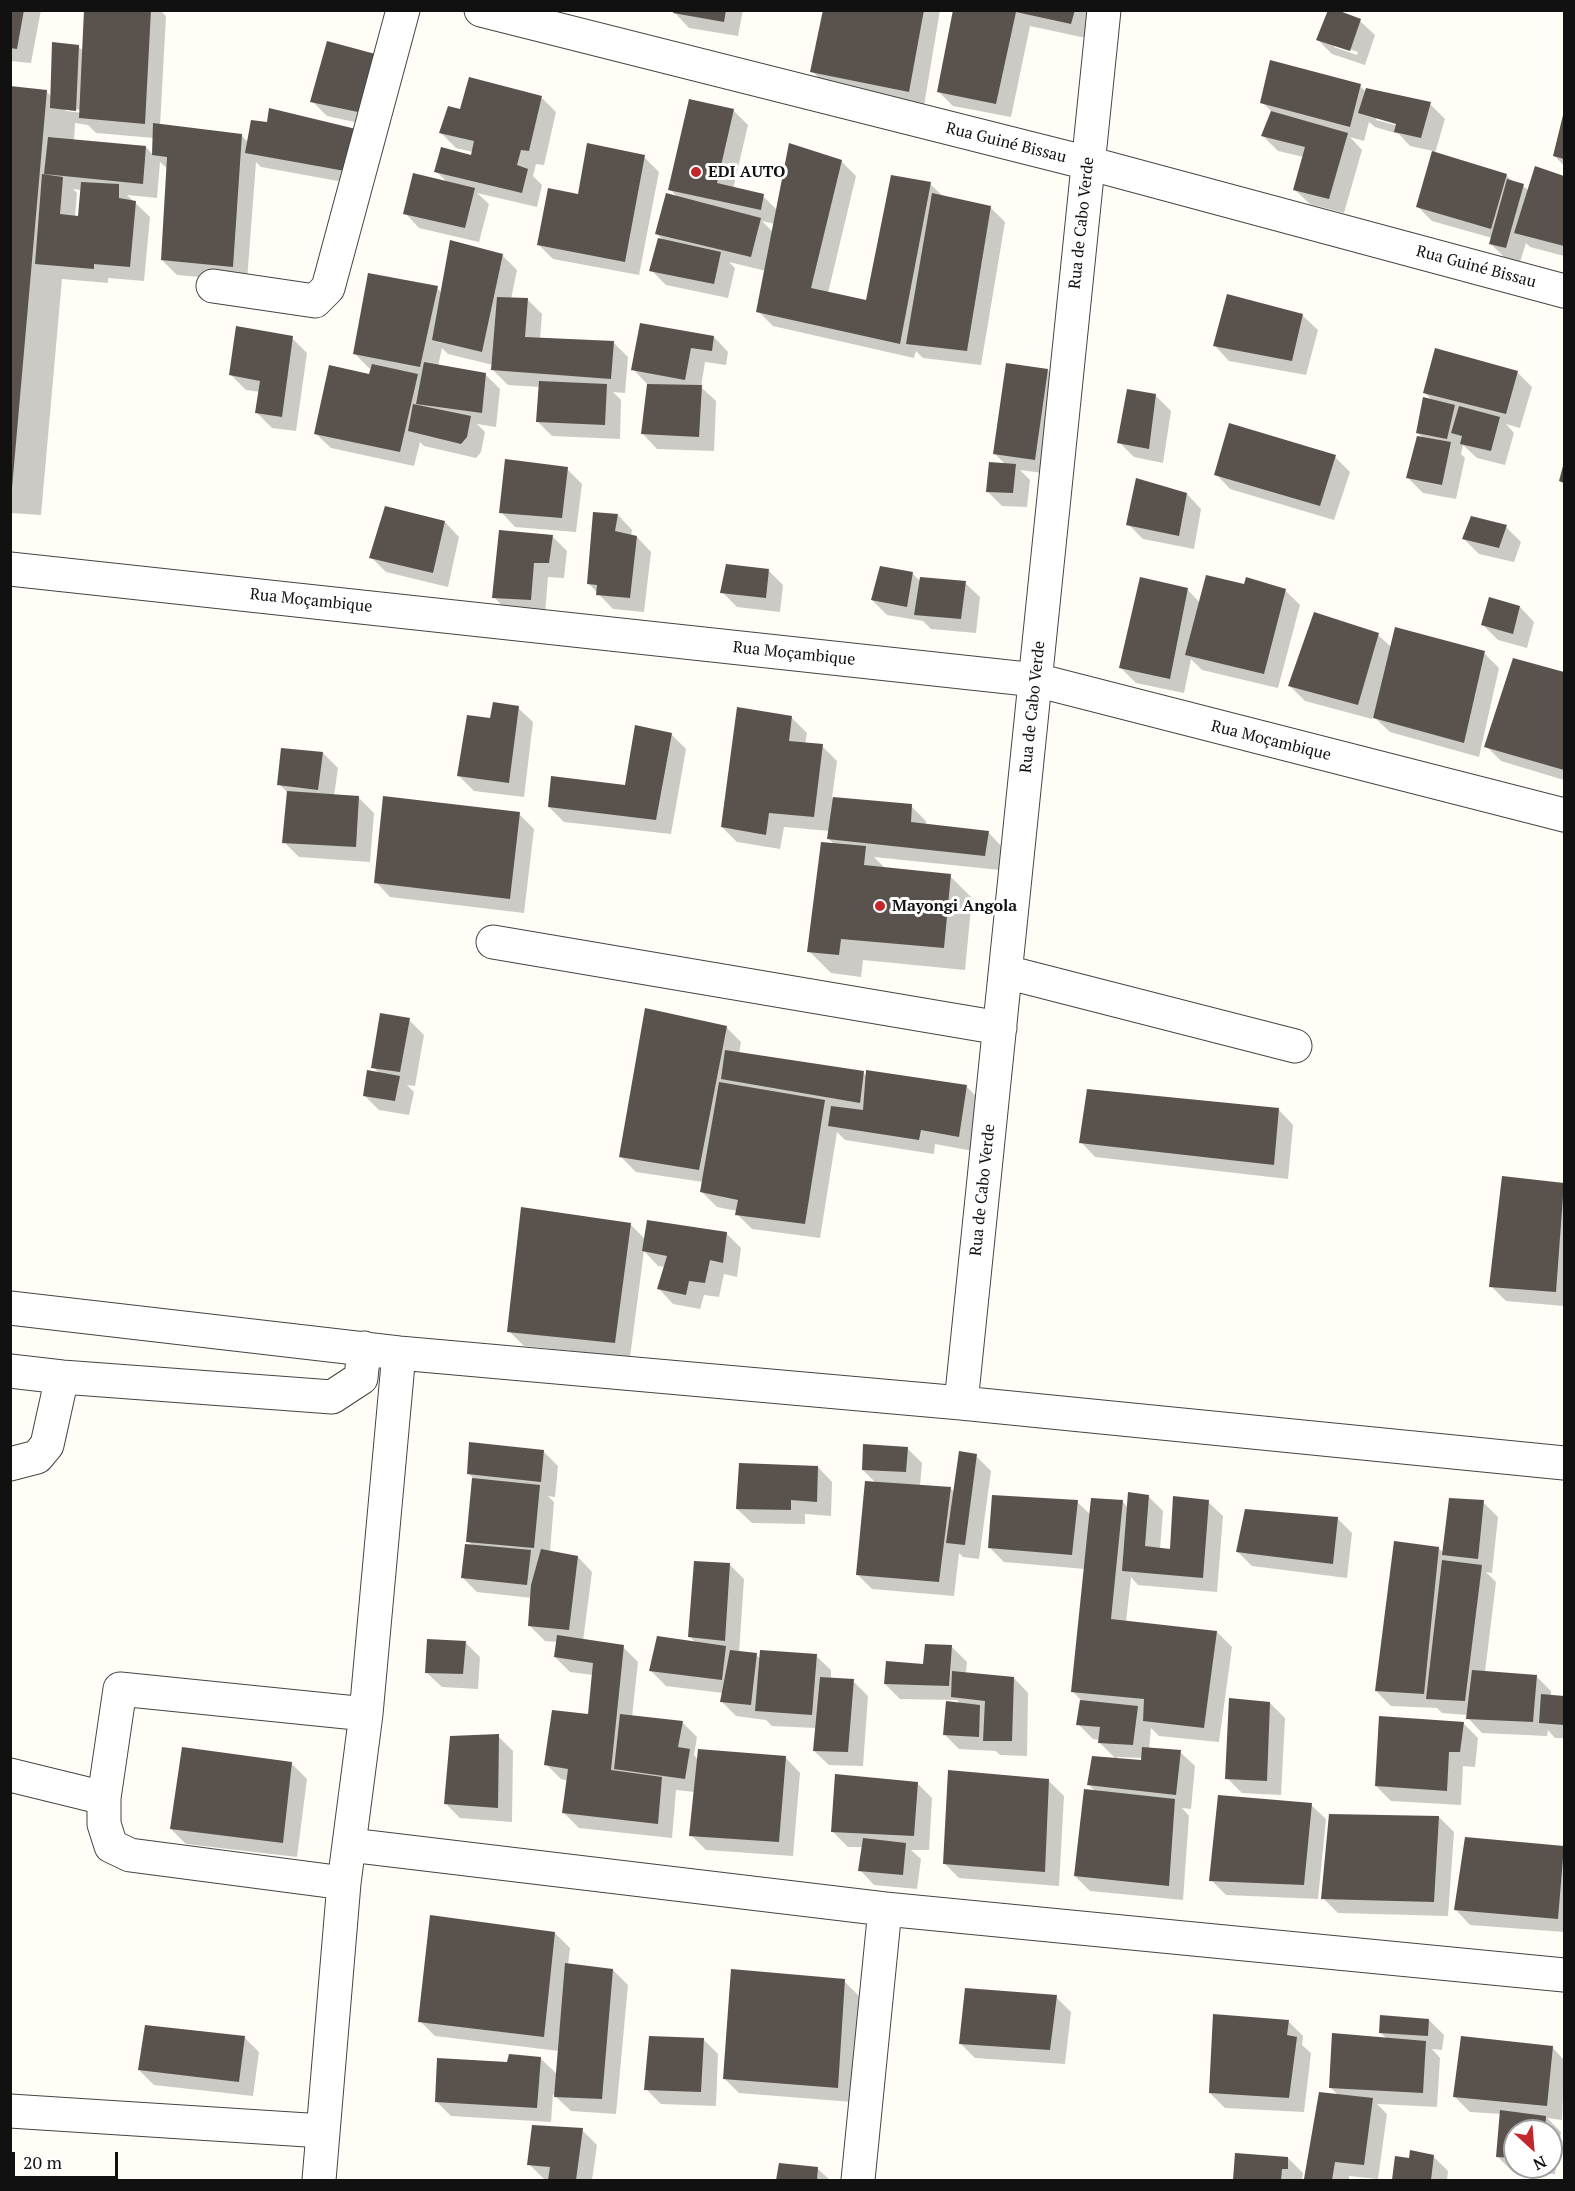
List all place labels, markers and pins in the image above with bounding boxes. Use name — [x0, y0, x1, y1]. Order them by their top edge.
place label: EDI AUTO — [708, 162, 785, 182]
marker: EDI AUTO — [689, 165, 703, 179]
place label: Mayongi Angola — [892, 896, 1017, 916]
marker: Mayongi Angola — [873, 899, 887, 913]

